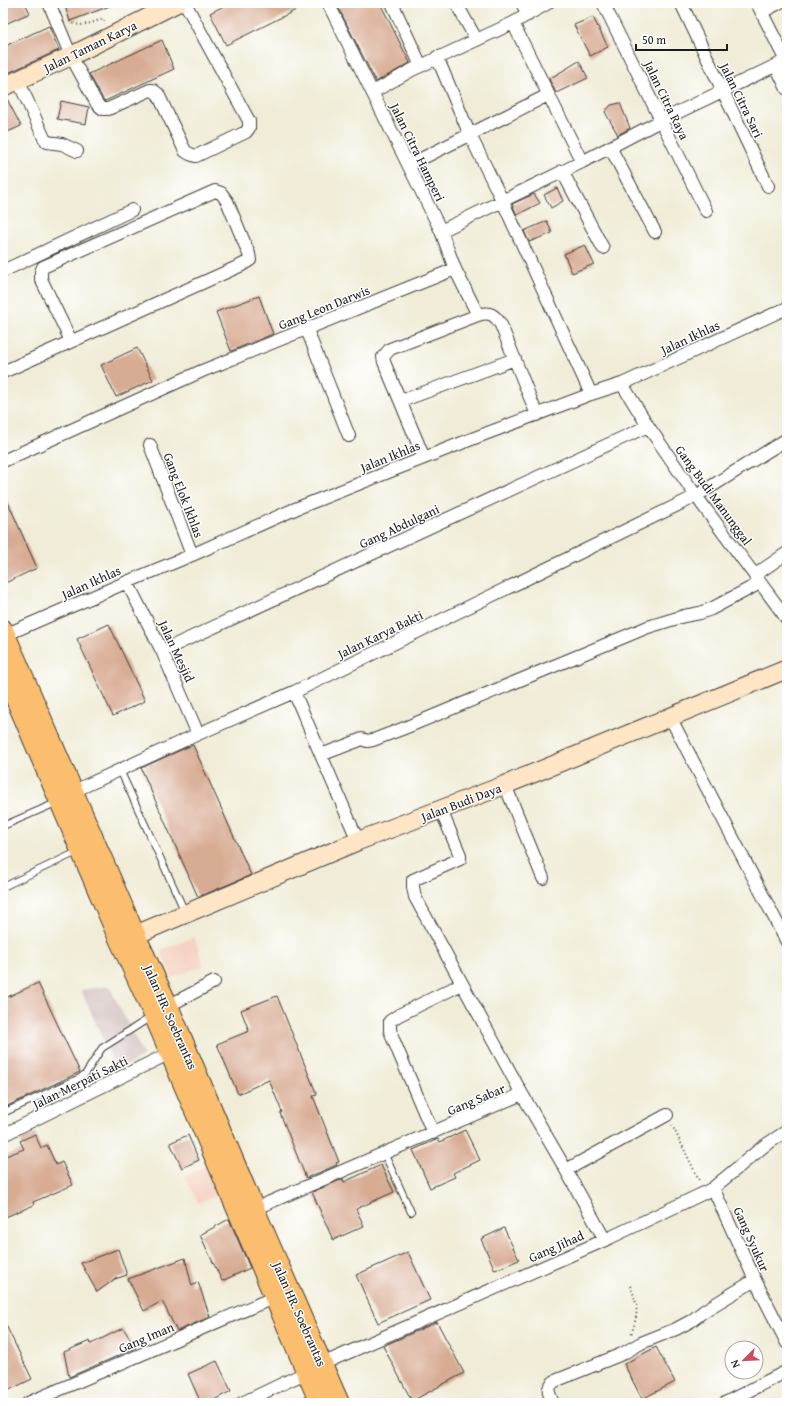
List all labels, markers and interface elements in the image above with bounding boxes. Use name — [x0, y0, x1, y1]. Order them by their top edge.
street label: Jalan Taman Karya — [39, 15, 141, 78]
scale bar — [636, 26, 727, 52]
text: 50 m — [642, 31, 666, 48]
street label: Jalan Citra Raya — [638, 56, 694, 144]
street label: Jalan Citra Sari — [714, 58, 768, 141]
street label: Jalan Citra Hamperi — [385, 98, 450, 205]
street label: Gang Leon Darwis — [276, 280, 373, 334]
street label: Jalan Ikhlas — [656, 316, 723, 360]
street label: Jalan Ikhlas — [356, 436, 423, 478]
street label: Gang Budi Manunggal — [671, 441, 757, 549]
street label: Gang Elok Ikhlas — [159, 450, 208, 540]
street label: Gang Abdulgani — [356, 499, 443, 553]
street label: Jalan Ikhlas — [57, 561, 124, 605]
street label: Jalan Karya Bakti — [332, 605, 427, 664]
street label: Jalan Mesjid — [153, 615, 199, 685]
street label: Jalan Budi Daya — [416, 778, 505, 827]
street label: Jalan HR. Soebrantas — [138, 960, 202, 1073]
street label: Jalan Merpati Sakti — [28, 1051, 131, 1115]
street label: Gang Sabar — [444, 1079, 509, 1120]
street label: Gang Syukur — [729, 1204, 775, 1275]
street label: Gang Jihad — [526, 1226, 587, 1267]
street label: Jalan HR. Soebrantas — [267, 1257, 331, 1370]
street label: Gang Iman — [116, 1317, 177, 1358]
north arrow — [724, 1340, 764, 1380]
text: N — [726, 1357, 744, 1371]

